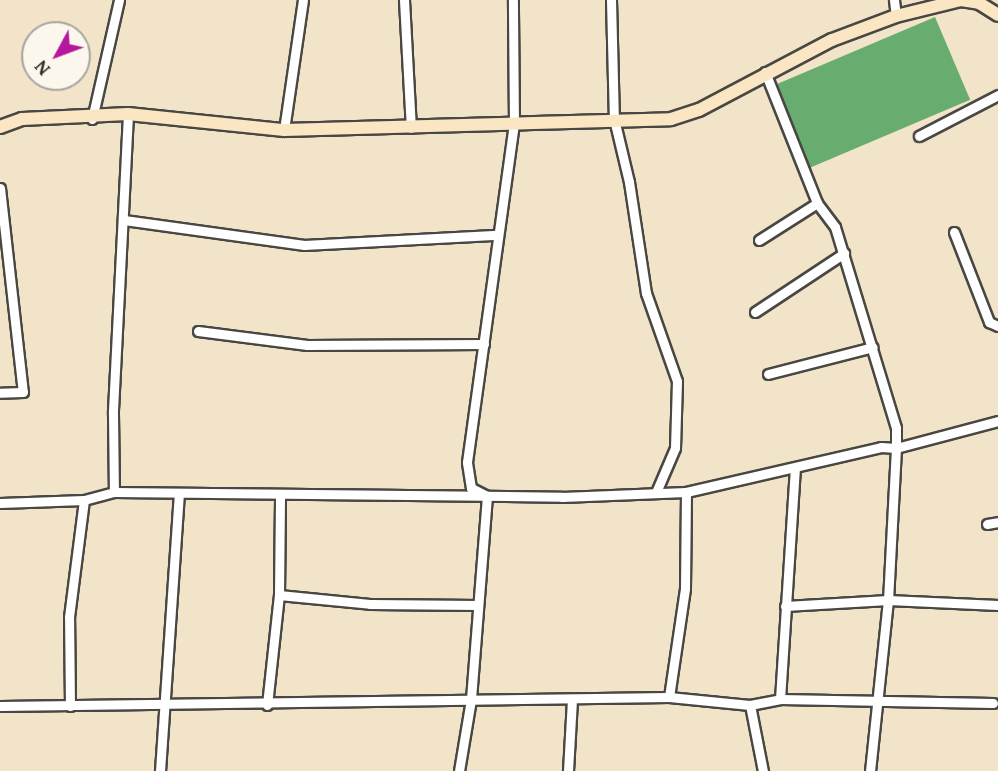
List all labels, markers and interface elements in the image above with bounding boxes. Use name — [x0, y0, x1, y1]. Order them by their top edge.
north arrow — [21, 21, 91, 91]
text: N — [27, 54, 56, 82]

